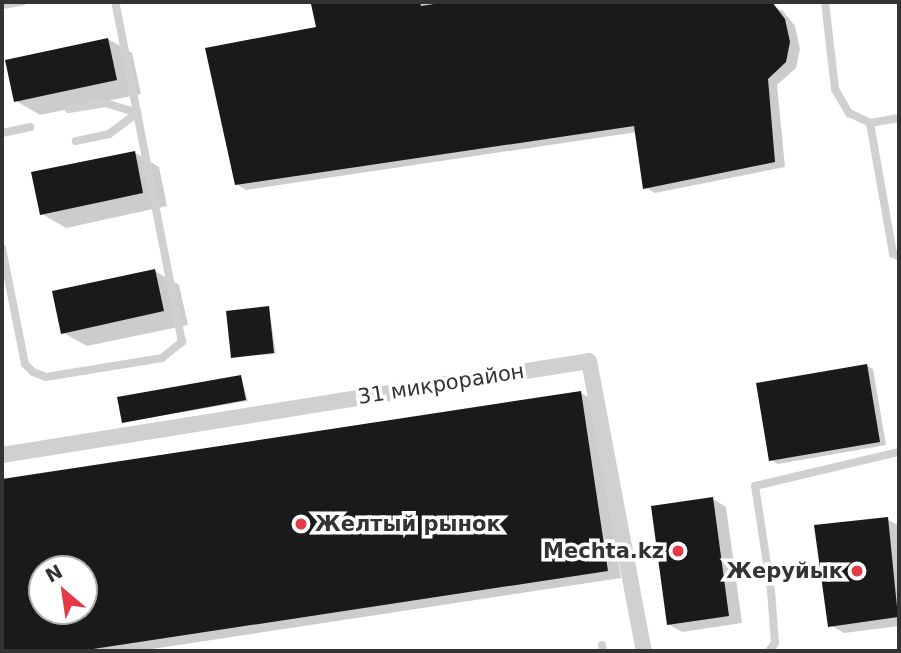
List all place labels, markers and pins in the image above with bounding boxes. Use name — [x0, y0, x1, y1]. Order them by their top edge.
place label: Желтый рынок — [315, 511, 501, 537]
marker: Желтый рынок — [293, 516, 309, 532]
place label: Mechta.kz — [543, 538, 664, 564]
marker: Mechta.kz — [670, 543, 686, 559]
place label: Жеруйык — [726, 558, 843, 584]
marker: Жеруйык — [849, 563, 865, 579]

